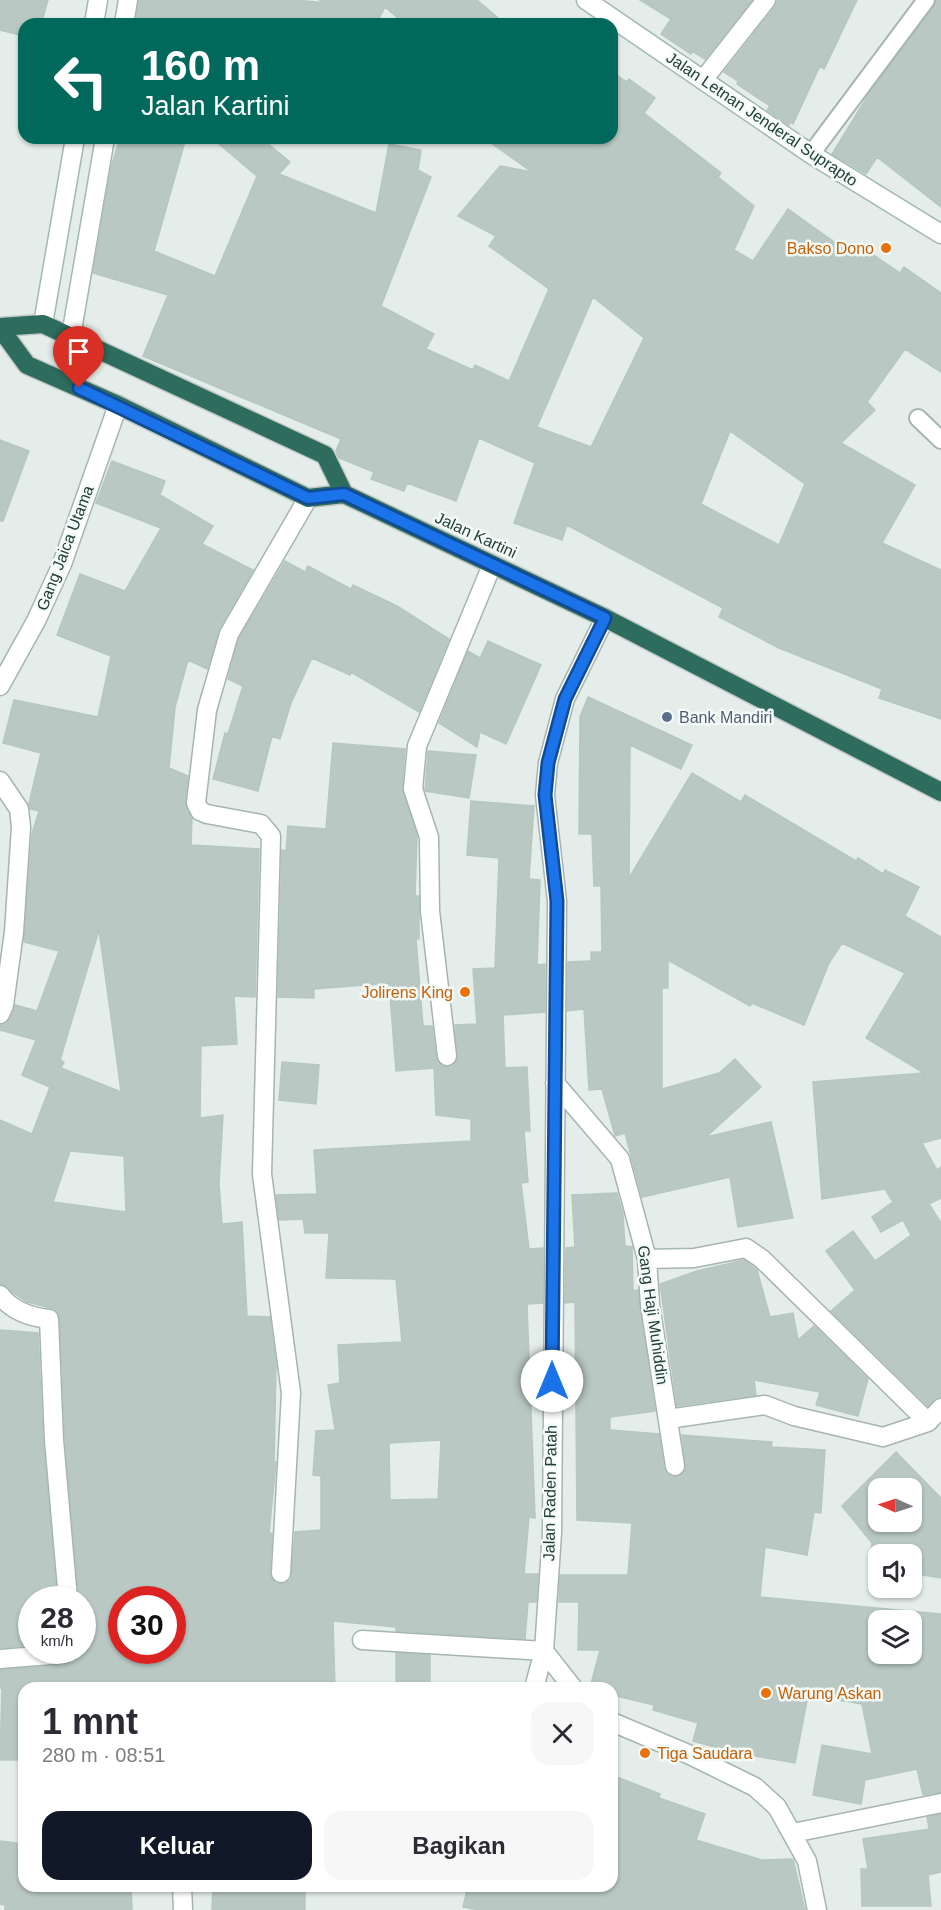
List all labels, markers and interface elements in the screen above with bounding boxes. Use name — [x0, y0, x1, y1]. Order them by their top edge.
icon: left — [42, 42, 120, 120]
text: 160 m — [141, 42, 260, 89]
street label: Jalan Letnan Jenderal Suprapto — [663, 49, 861, 190]
text: Jalan Kartini — [141, 91, 290, 121]
place label: Bakso Dono — [787, 240, 874, 257]
marker: Bakso Dono — [879, 241, 893, 255]
pin — [53, 326, 104, 388]
icon: arrive — [62, 335, 95, 368]
street label: Gang Jaica Utama — [33, 483, 97, 613]
street label: Jalan Kartini — [433, 509, 519, 561]
place label: Bank Mandiri — [679, 709, 772, 726]
marker: Bank Mandiri — [660, 710, 674, 724]
place label: Jolirens King — [361, 984, 453, 1001]
marker: Jolirens King — [458, 985, 472, 999]
street label: Gang Haji Muhiddin — [635, 1244, 671, 1386]
position arrow — [520, 1349, 584, 1413]
street label: Jalan Raden Patah — [540, 1425, 560, 1561]
north arrow — [868, 1478, 922, 1532]
map controls — [868, 1478, 922, 1664]
button: sound — [868, 1544, 922, 1598]
speed limit sign: 30 — [108, 1586, 186, 1664]
text: 28 — [40, 1601, 74, 1634]
button: layers — [868, 1610, 922, 1664]
text: km/h — [41, 1632, 73, 1649]
place label: Warung Askan — [778, 1685, 881, 1702]
marker: Warung Askan — [759, 1686, 773, 1700]
text: 1 mnt — [42, 1701, 138, 1742]
button: close — [531, 1702, 594, 1765]
text: 280 m · 08:51 — [42, 1744, 165, 1766]
place label: Tiga Saudara — [657, 1745, 753, 1762]
marker: Tiga Saudara — [638, 1746, 652, 1760]
button: Keluar — [42, 1811, 312, 1880]
button: Bagikan — [324, 1811, 594, 1880]

